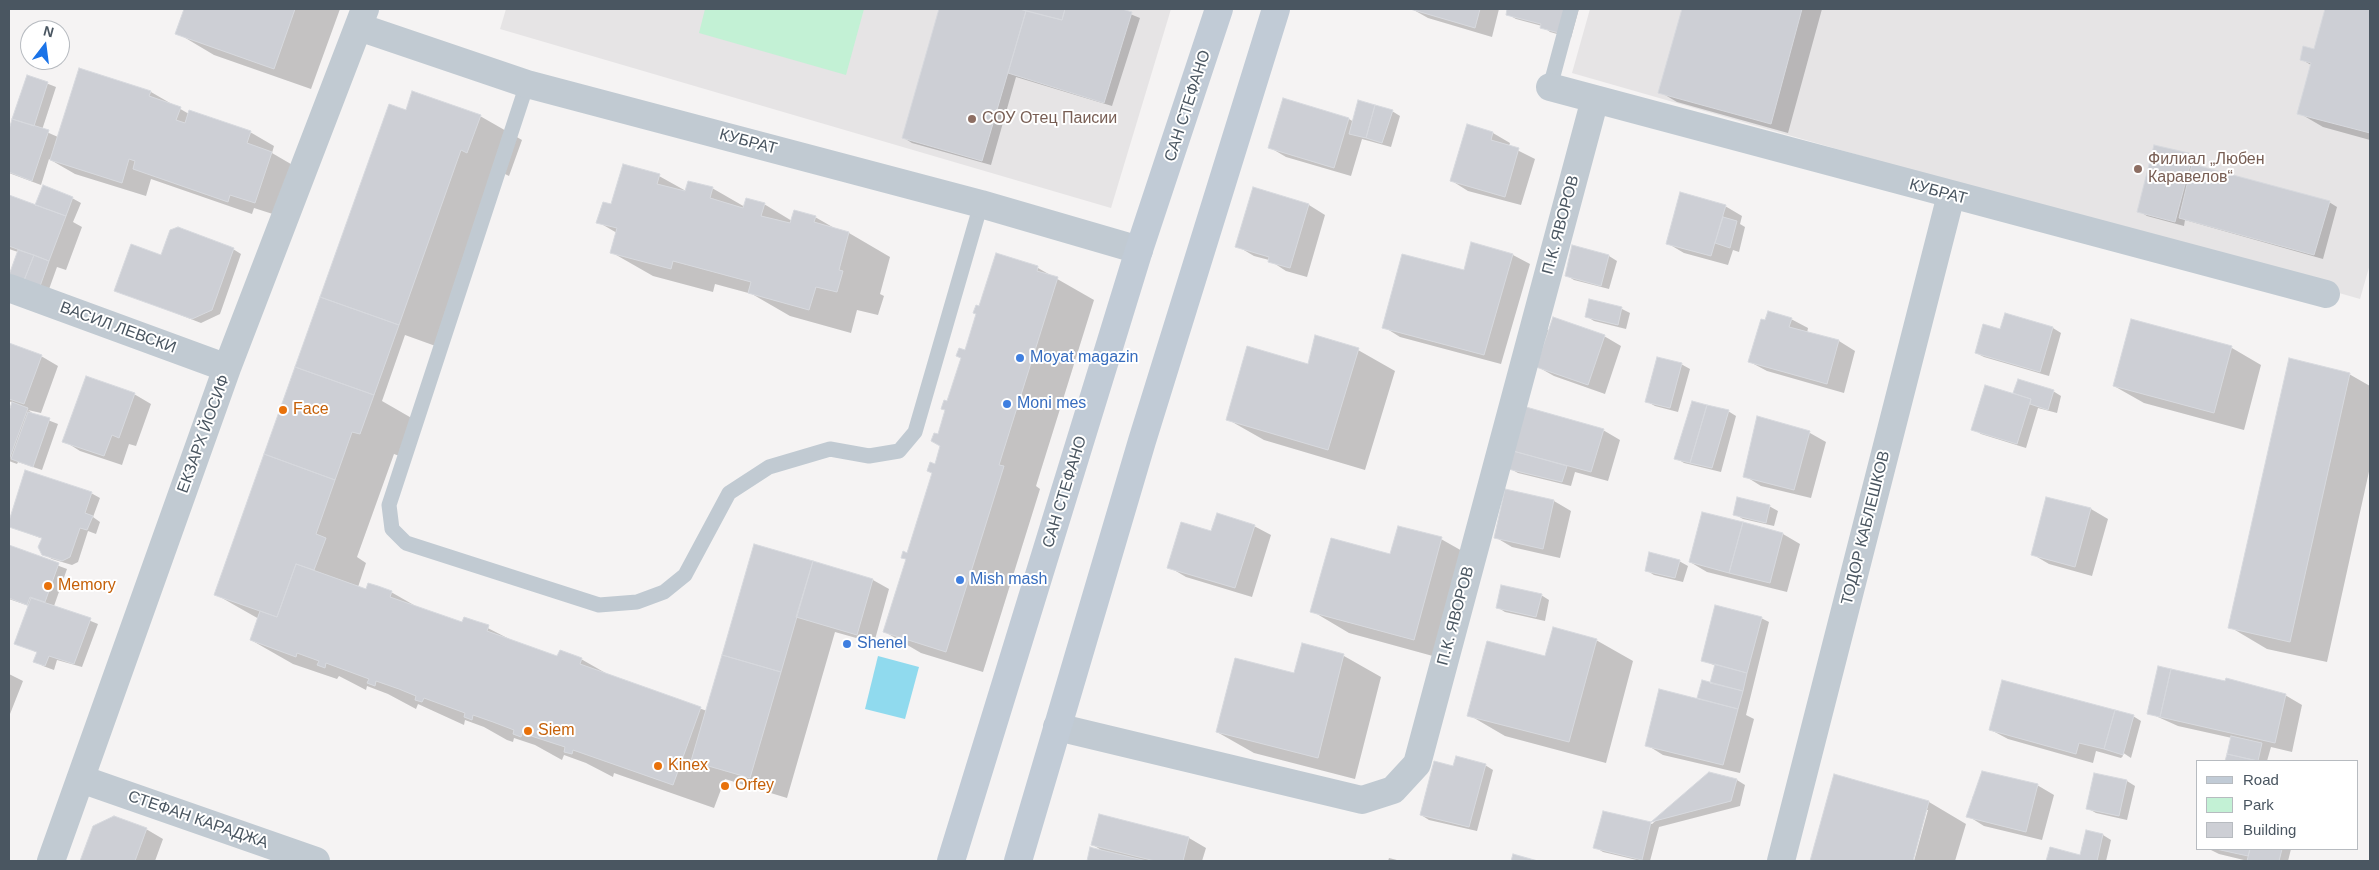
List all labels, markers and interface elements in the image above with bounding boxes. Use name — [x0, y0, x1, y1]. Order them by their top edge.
north arrow — [20, 20, 70, 70]
text: N — [42, 22, 56, 41]
street label: САН СТЕФАНО — [1161, 48, 1215, 164]
place label: СОУ Отец Паисии — [982, 109, 1117, 129]
marker: СОУ Отец Паисии — [966, 113, 978, 125]
street label: КУБРАТ — [717, 125, 779, 159]
place label: Филиал „Любен Каравелов“ — [2148, 150, 2265, 188]
marker: Филиал „Любен Каравелов“ — [2132, 163, 2144, 175]
street label: П.К. ЯВОРОВ — [1539, 173, 1583, 277]
street label: КУБРАТ — [1907, 175, 1969, 209]
street label: ВАСИЛ ЛЕВСКИ — [57, 298, 179, 358]
place label: Moyat magazin — [1030, 348, 1138, 368]
marker: Moyat magazin — [1014, 352, 1026, 364]
street label: ЕКЗАРХ ЙОСИФ — [174, 372, 234, 496]
place label: Moni mes — [1017, 394, 1086, 414]
marker: Moni mes — [1001, 398, 1013, 410]
place label: Face — [293, 400, 329, 420]
marker: Face — [277, 404, 289, 416]
street label: САН СТЕФАНО — [1039, 434, 1091, 550]
street label: ТОДОР КАБЛЕШКОВ — [1838, 449, 1894, 607]
street label: П.К. ЯВОРОВ — [1434, 564, 1478, 668]
place label: Mish mash — [970, 570, 1047, 590]
marker: Mish mash — [954, 574, 966, 586]
place label: Memory — [58, 576, 116, 596]
marker: Memory — [42, 580, 54, 592]
place label: Shenel — [857, 634, 907, 654]
marker: Shenel — [841, 638, 853, 650]
place label: Siem — [538, 721, 574, 741]
marker: Siem — [522, 725, 534, 737]
place label: Kinex — [668, 756, 708, 776]
marker: Kinex — [652, 760, 664, 772]
legend — [2196, 760, 2359, 850]
text: Road — [2243, 771, 2279, 788]
place label: Orfey — [735, 776, 774, 796]
marker: Orfey — [719, 780, 731, 792]
street label: СТЕФАН КАРАДЖА — [125, 787, 271, 853]
text: Park — [2243, 796, 2274, 813]
text: Building — [2243, 821, 2296, 838]

